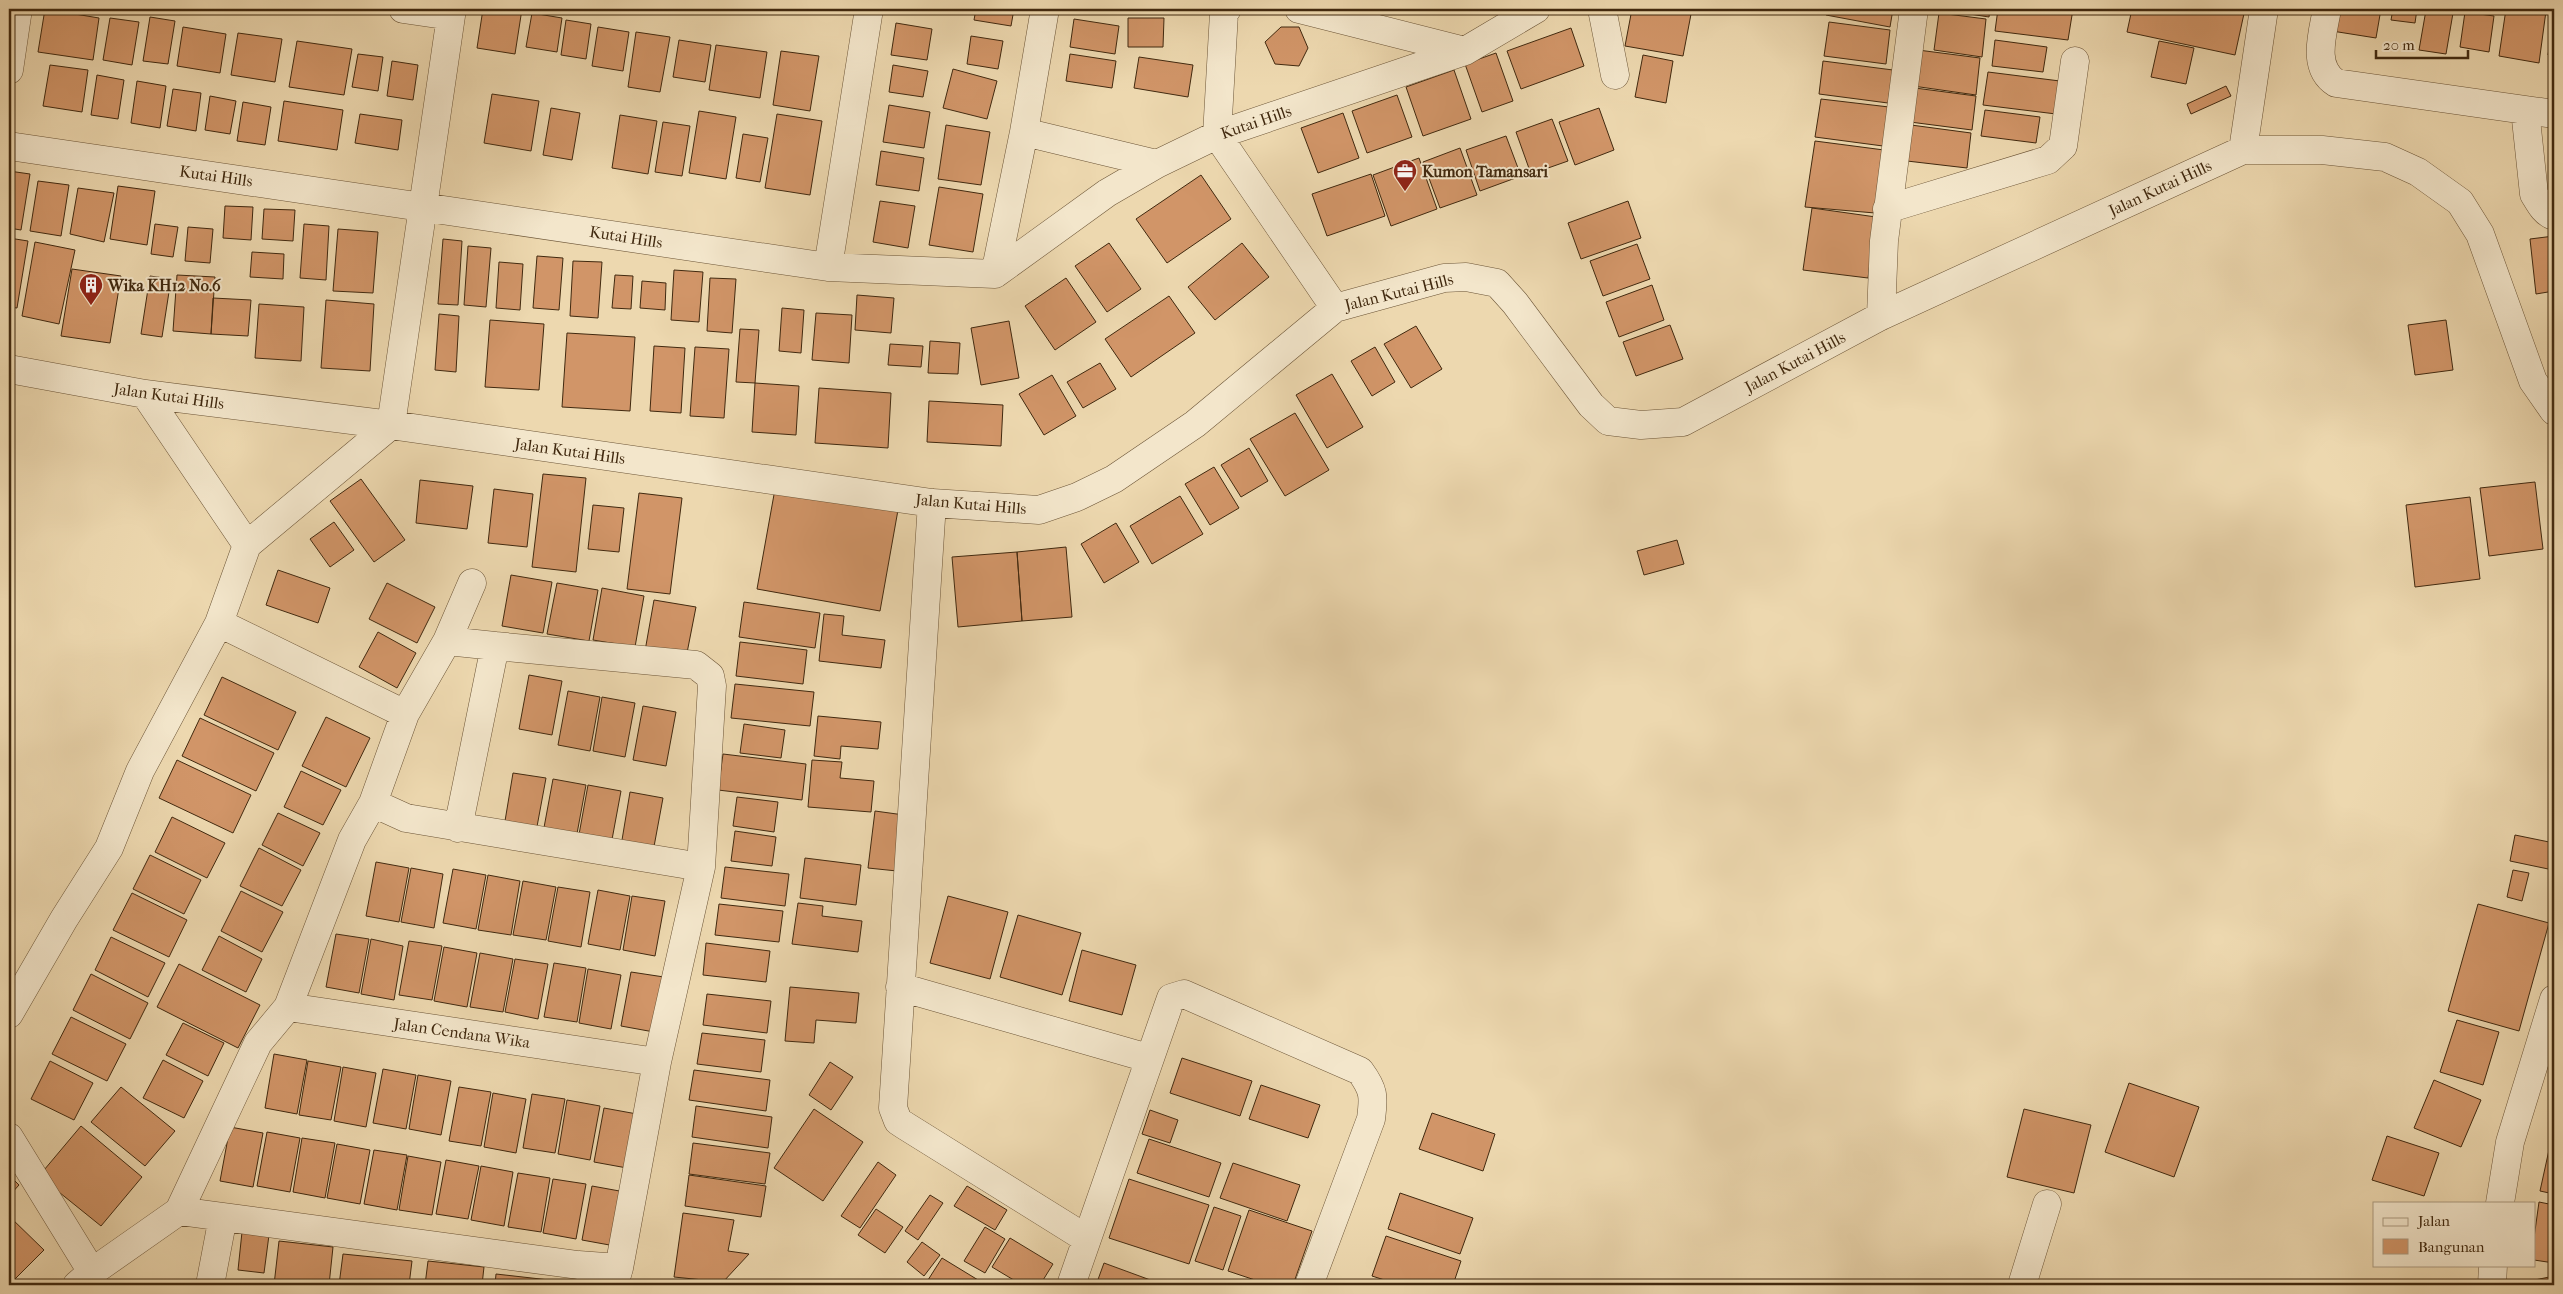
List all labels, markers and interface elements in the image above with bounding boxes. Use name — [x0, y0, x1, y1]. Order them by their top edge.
scale bar — [2376, 28, 2468, 60]
text: 20 m — [2383, 36, 2415, 54]
street label: Kutai Hills — [1218, 101, 1294, 143]
street label: Jalan Kutai Hills — [2104, 156, 2215, 221]
office icon: Kumon Tamansari — [1392, 158, 1418, 192]
street label: Kutai Hills — [178, 161, 254, 191]
place label: Kumon Tamansari — [1422, 162, 1548, 181]
street label: Kutai Hills — [588, 222, 664, 252]
street label: Jalan Kutai Hills — [1341, 269, 1455, 315]
building icon: Wika KH12 No.6 — [78, 272, 104, 306]
place label: Wika KH12 No.6 — [107, 276, 221, 295]
street label: Jalan Kutai Hills — [1740, 327, 1849, 397]
street label: Jalan Kutai Hills — [111, 379, 226, 413]
street label: Jalan Kutai Hills — [512, 434, 627, 468]
street label: Jalan Kutai Hills — [913, 490, 1027, 518]
street label: Jalan Cendana Wika — [391, 1014, 532, 1052]
legend — [2373, 1202, 2536, 1266]
text: Jalan — [2417, 1212, 2450, 1230]
text: Bangunan — [2418, 1238, 2485, 1256]

